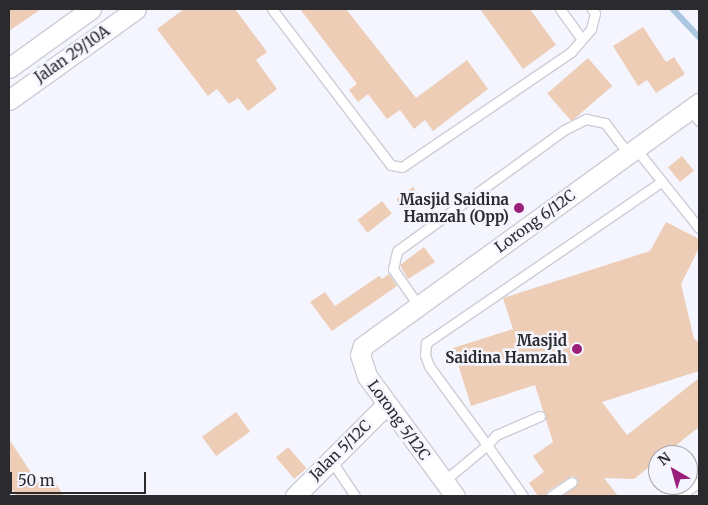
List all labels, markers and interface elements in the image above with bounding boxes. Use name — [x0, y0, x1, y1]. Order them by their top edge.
street label: Jalan 29/10A — [31, 22, 113, 86]
street label: Lorong 6/12C — [491, 186, 579, 256]
place label: Masjid Saidina Hamzah (Opp) — [400, 190, 509, 225]
marker: Masjid Saidina Hamzah (Opp) — [513, 202, 525, 214]
place label: Masjid Saidina Hamzah — [445, 331, 567, 366]
marker: Masjid Saidina Hamzah — [571, 343, 583, 355]
street label: Lorong 5/12C — [364, 377, 434, 463]
street label: Jalan 5/12C — [306, 416, 374, 484]
north arrow — [648, 445, 698, 495]
text: N — [654, 448, 674, 469]
scale bar — [12, 462, 149, 494]
text: 50 m — [18, 471, 55, 490]

